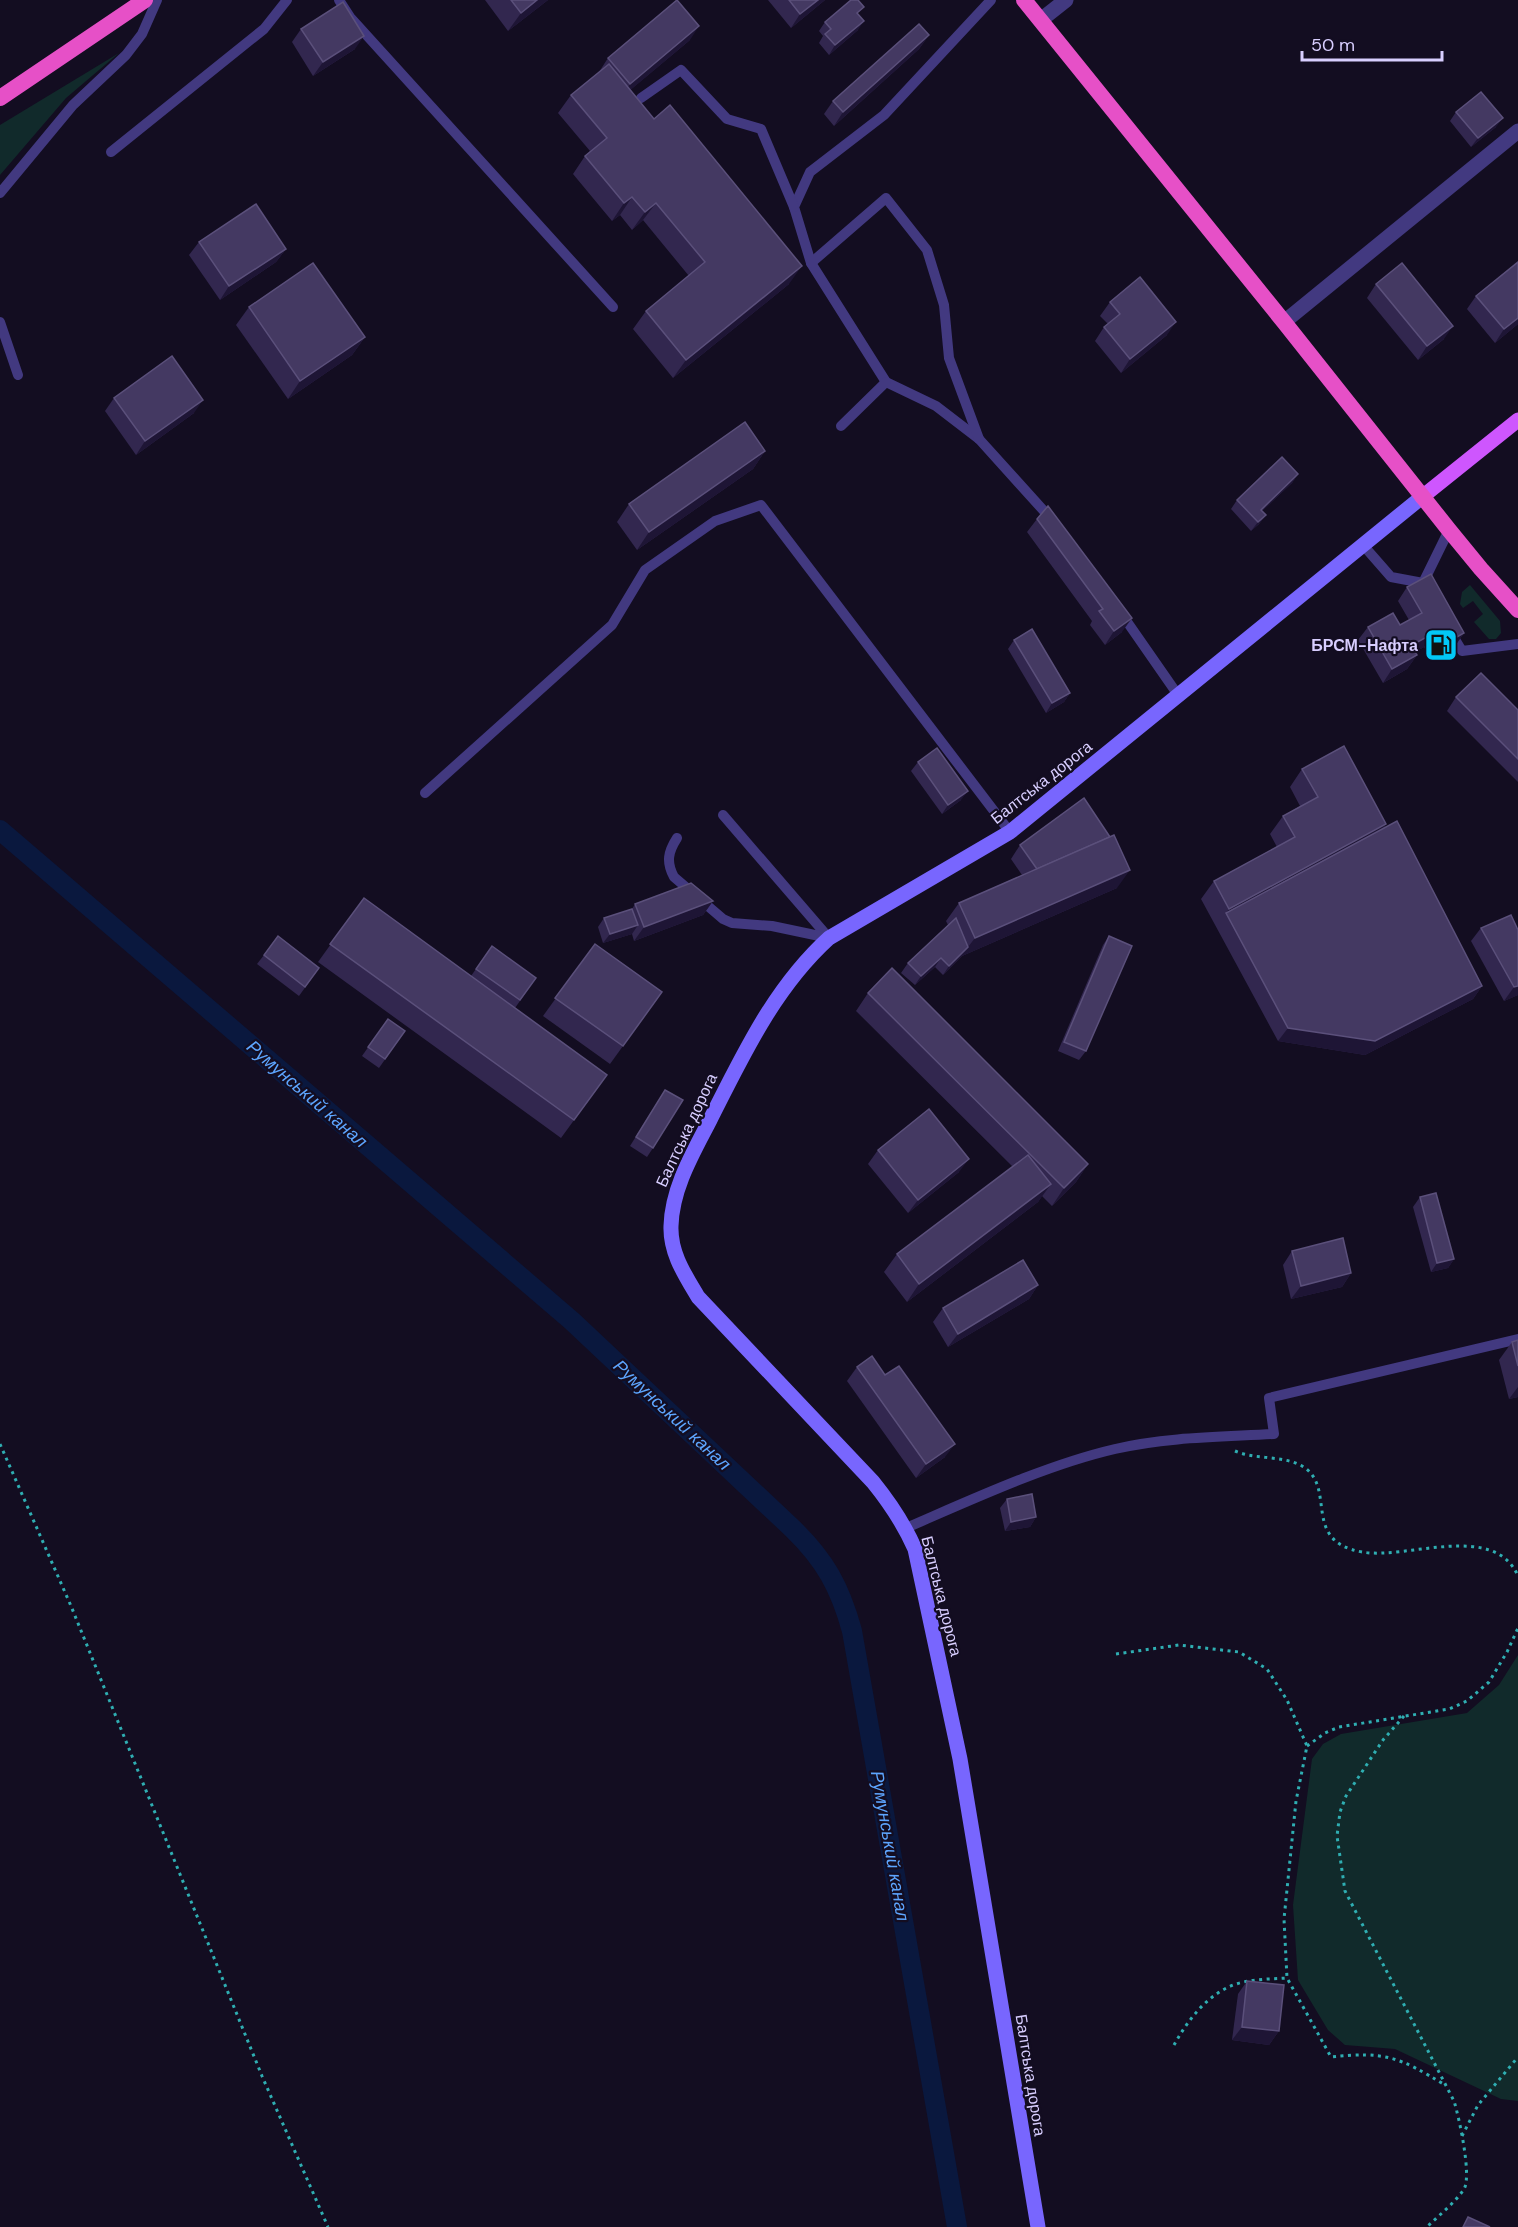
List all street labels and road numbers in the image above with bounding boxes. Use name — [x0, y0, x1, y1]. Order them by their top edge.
street label: Балтська дорога — [986, 736, 1096, 829]
street label: Балтська дорога — [651, 1070, 722, 1190]
street label: Балтська дорога — [916, 1534, 967, 1658]
street label: Балтська дорога — [1011, 2013, 1051, 2138]

